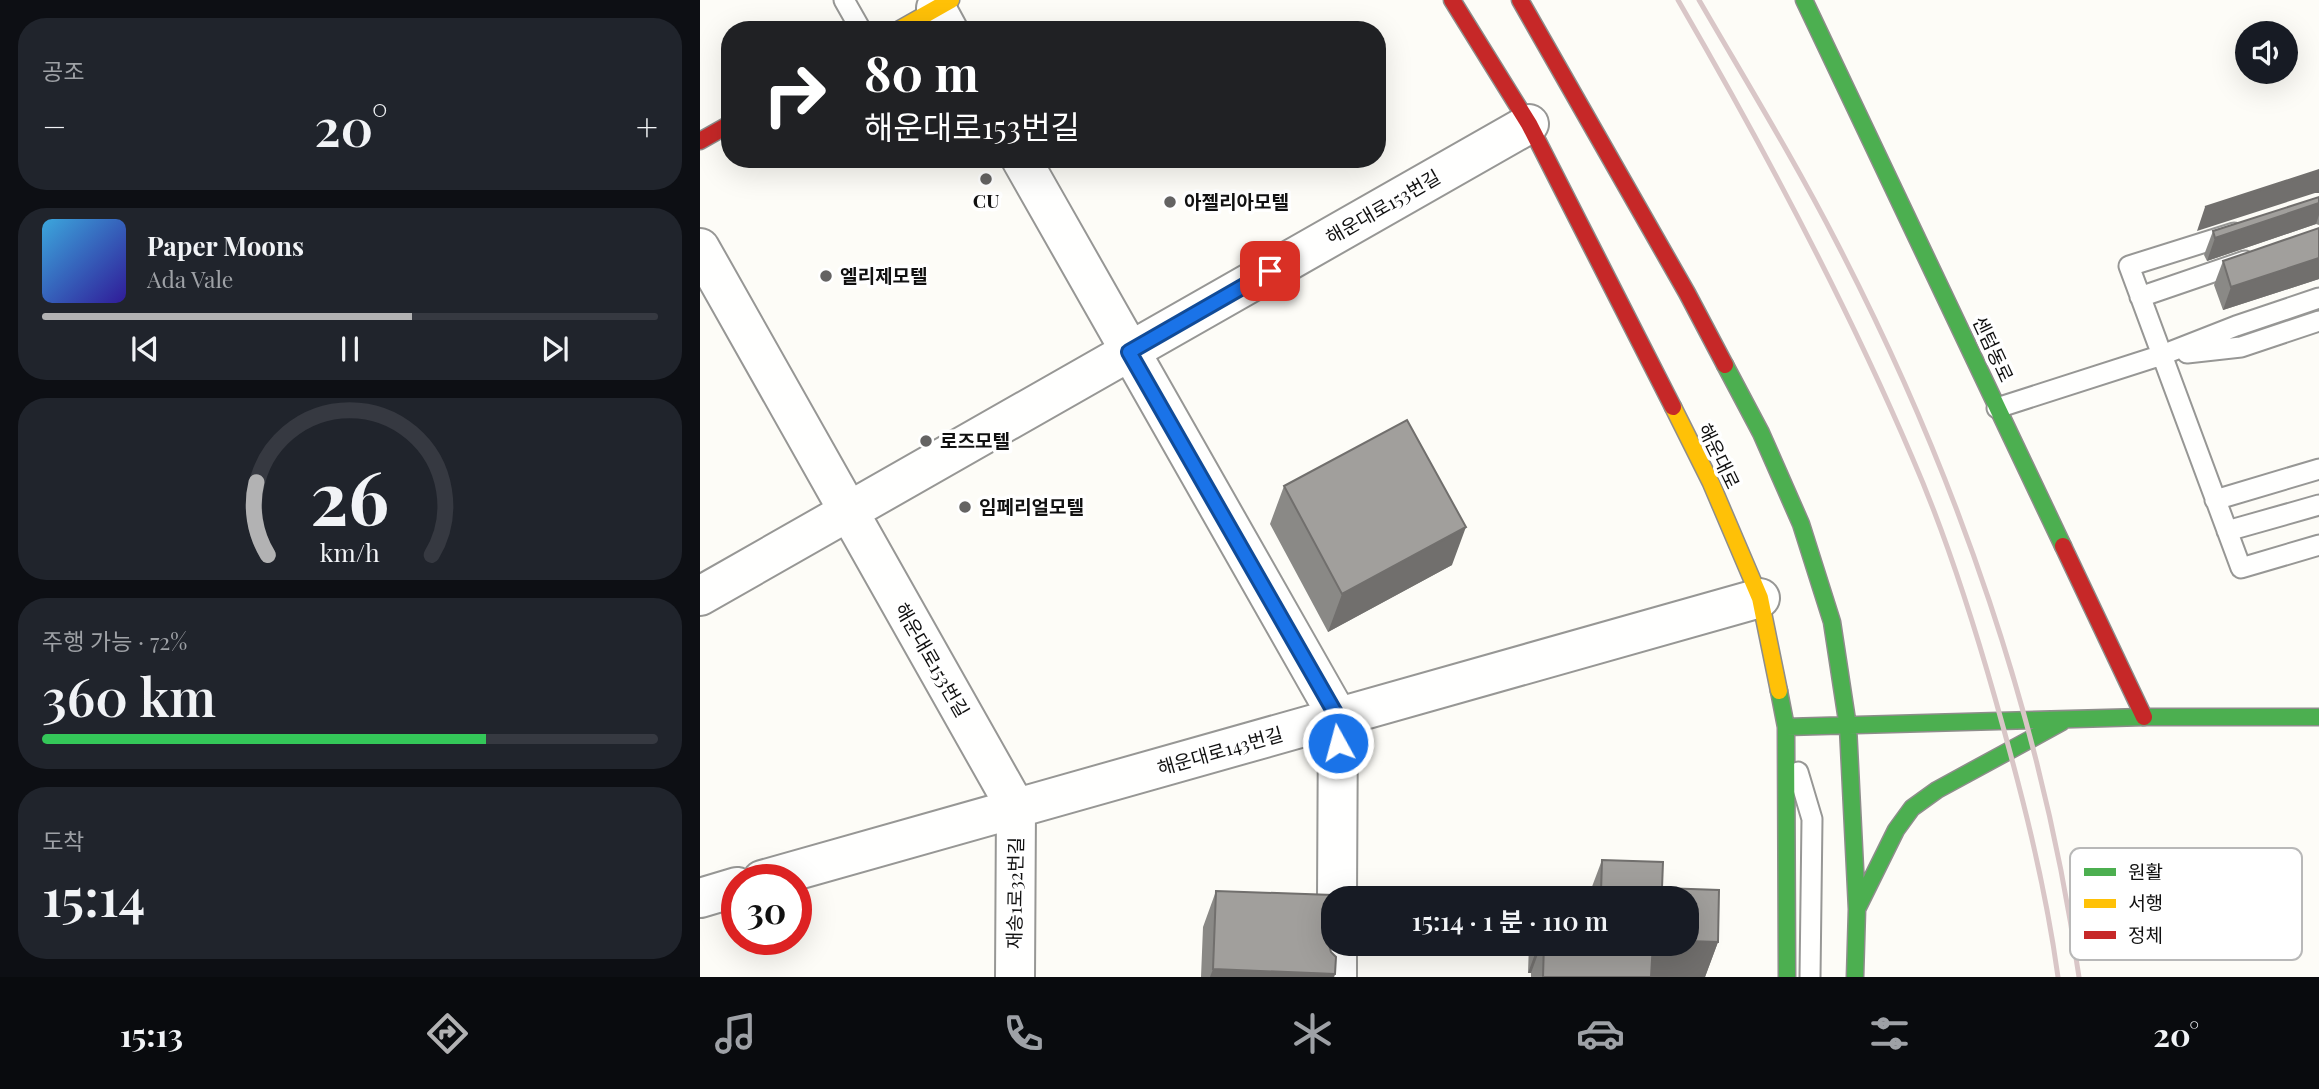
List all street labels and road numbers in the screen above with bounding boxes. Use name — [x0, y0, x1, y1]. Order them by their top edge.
street label: 해운대로153번길 — [1321, 163, 1444, 249]
street label: 센텀동로 — [1967, 311, 2020, 386]
street label: 해운대로 — [1693, 418, 1747, 493]
street label: 해운대로153번길 — [890, 598, 976, 721]
street label: 해운대로143번길 — [1154, 720, 1286, 780]
street label: 재송1로32번길 — [1000, 837, 1028, 949]

